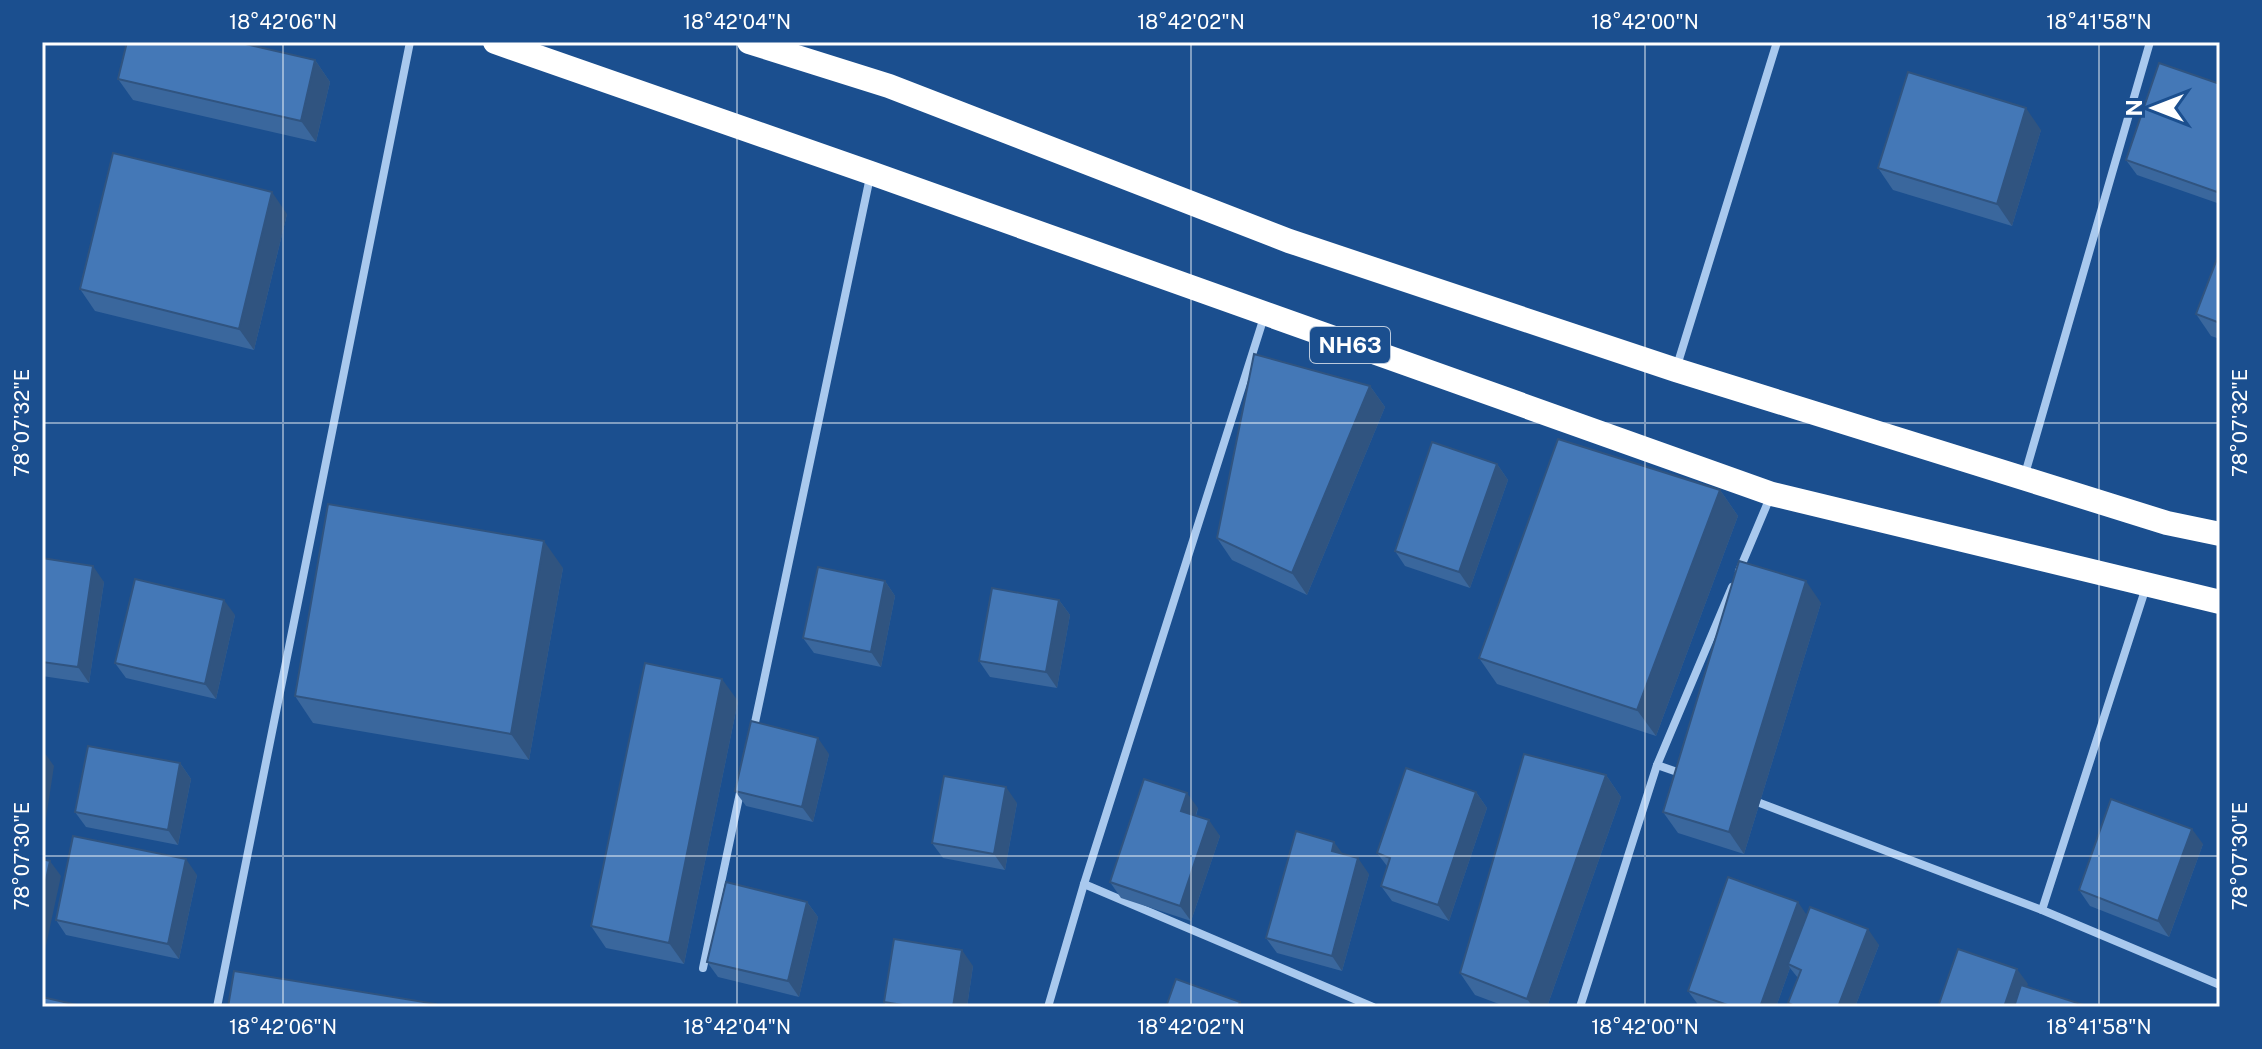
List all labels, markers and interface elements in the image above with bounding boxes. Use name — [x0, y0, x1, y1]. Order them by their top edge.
text: 18°42'06"N — [229, 10, 337, 34]
text: 18°42'04"N — [683, 10, 791, 34]
text: 18°42'02"N — [1137, 10, 1245, 34]
text: 18°42'00"N — [1591, 10, 1699, 34]
text: 18°41'58"N — [2046, 10, 2152, 34]
north arrow — [2114, 68, 2194, 148]
text: N — [2121, 99, 2147, 117]
road number: NH63 — [1310, 327, 1390, 363]
text: 78°07'32"E — [10, 369, 34, 477]
text: 78°07'32"E — [2228, 369, 2252, 477]
text: 78°07'30"E — [10, 802, 34, 910]
text: 78°07'30"E — [2228, 802, 2252, 910]
text: 18°42'06"N — [229, 1015, 337, 1039]
text: 18°42'04"N — [683, 1015, 791, 1039]
text: 18°42'02"N — [1137, 1015, 1245, 1039]
text: 18°42'00"N — [1591, 1015, 1699, 1039]
text: 18°41'58"N — [2046, 1015, 2152, 1039]

